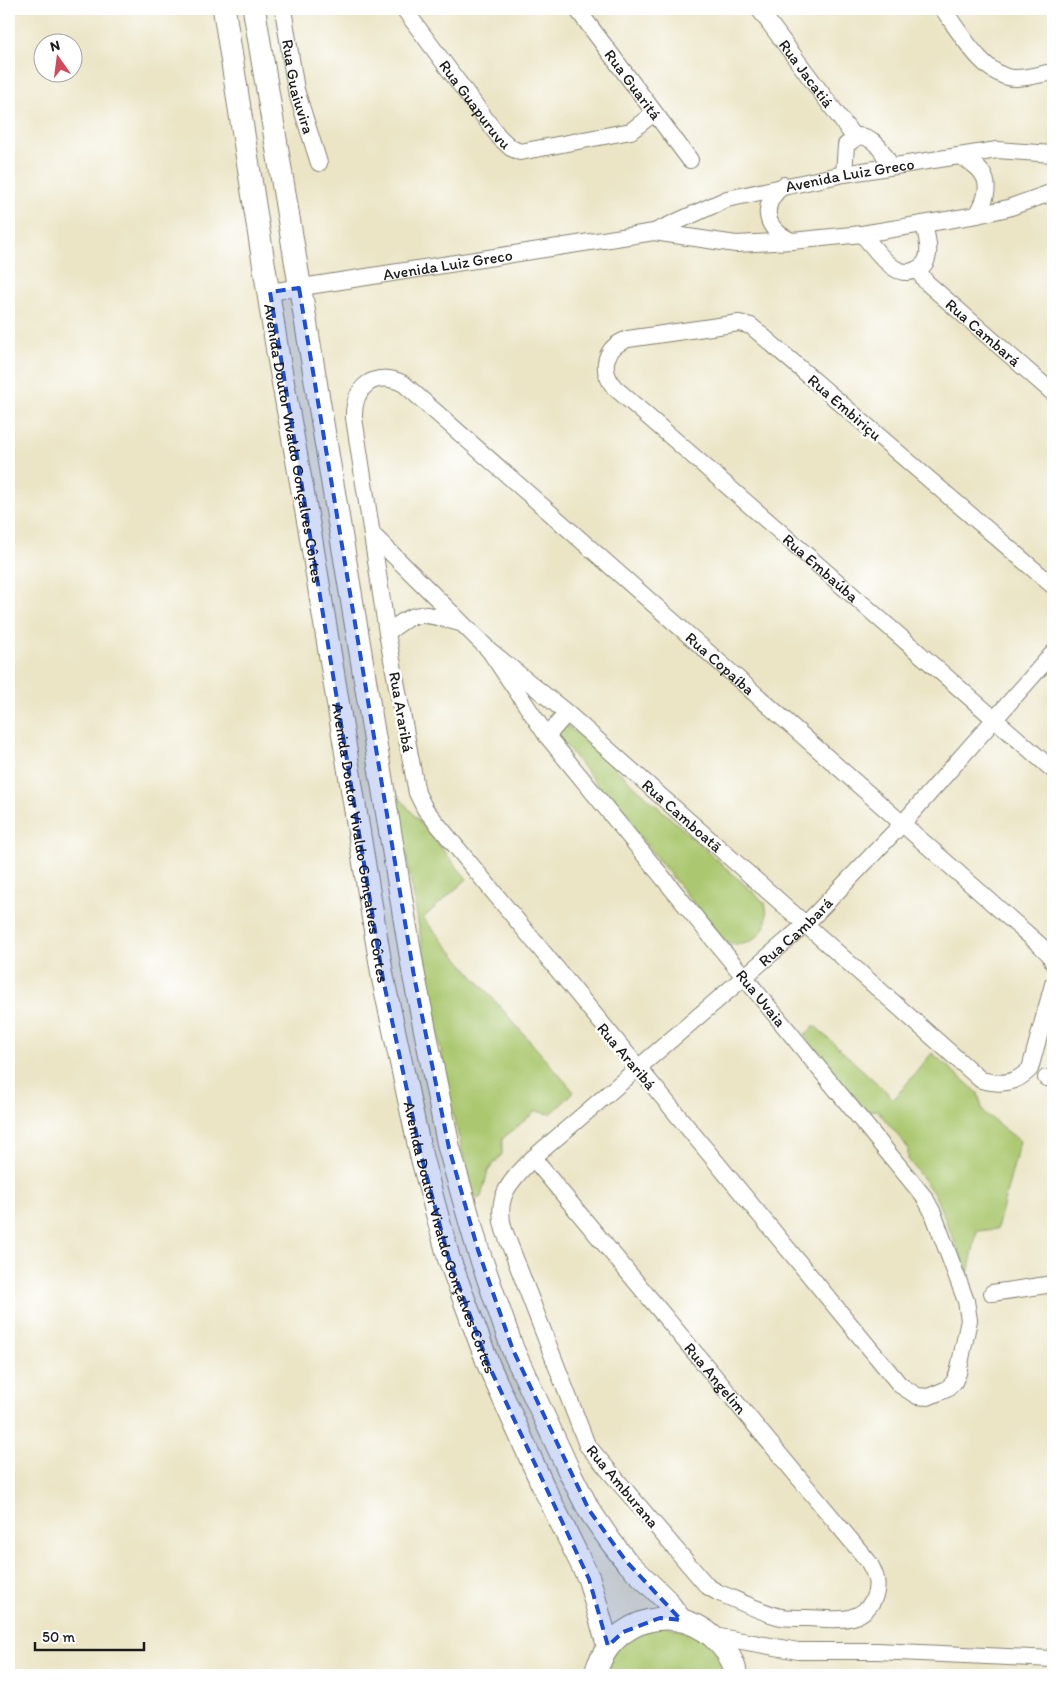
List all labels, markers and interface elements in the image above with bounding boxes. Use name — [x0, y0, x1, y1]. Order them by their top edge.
north arrow — [32, 32, 82, 82]
text: N — [48, 36, 62, 55]
street label: Rua Jacatiá — [775, 36, 838, 112]
street label: Rua Guaiuvira — [278, 38, 318, 136]
street label: Rua Guaritá — [600, 46, 666, 124]
street label: Rua Guapuruvu — [435, 56, 515, 153]
street label: Avenida Luiz Greco — [784, 154, 916, 196]
street label: Avenida Luiz Greco — [382, 245, 514, 284]
street label: Rua Cambará — [942, 295, 1025, 371]
street label: Avenida Doutor Vivaldo Gonçalves Côrtes — [260, 302, 327, 585]
street label: Rua Embiriçu — [804, 370, 886, 445]
street label: Rua Embaúba — [779, 530, 863, 607]
street label: Rua Copaíba — [682, 628, 759, 699]
street label: Rua Araribá — [385, 670, 418, 755]
street label: Avenida Doutor Vivaldo Gonçalves Côrtes — [328, 702, 393, 985]
street label: Rua Camboatã — [638, 775, 727, 857]
street label: Rua Cambará — [755, 893, 837, 970]
street label: Rua Uvaia — [732, 966, 790, 1031]
street label: Rua Araribá — [593, 1019, 661, 1094]
street label: Avenida Doutor Vivaldo Gonçalves Côrtes — [400, 1100, 500, 1376]
street label: Rua Angelim — [680, 1339, 751, 1418]
street label: Rua Amburana — [582, 1441, 663, 1532]
scale bar — [35, 1619, 144, 1651]
text: 50 m — [42, 1628, 75, 1646]

